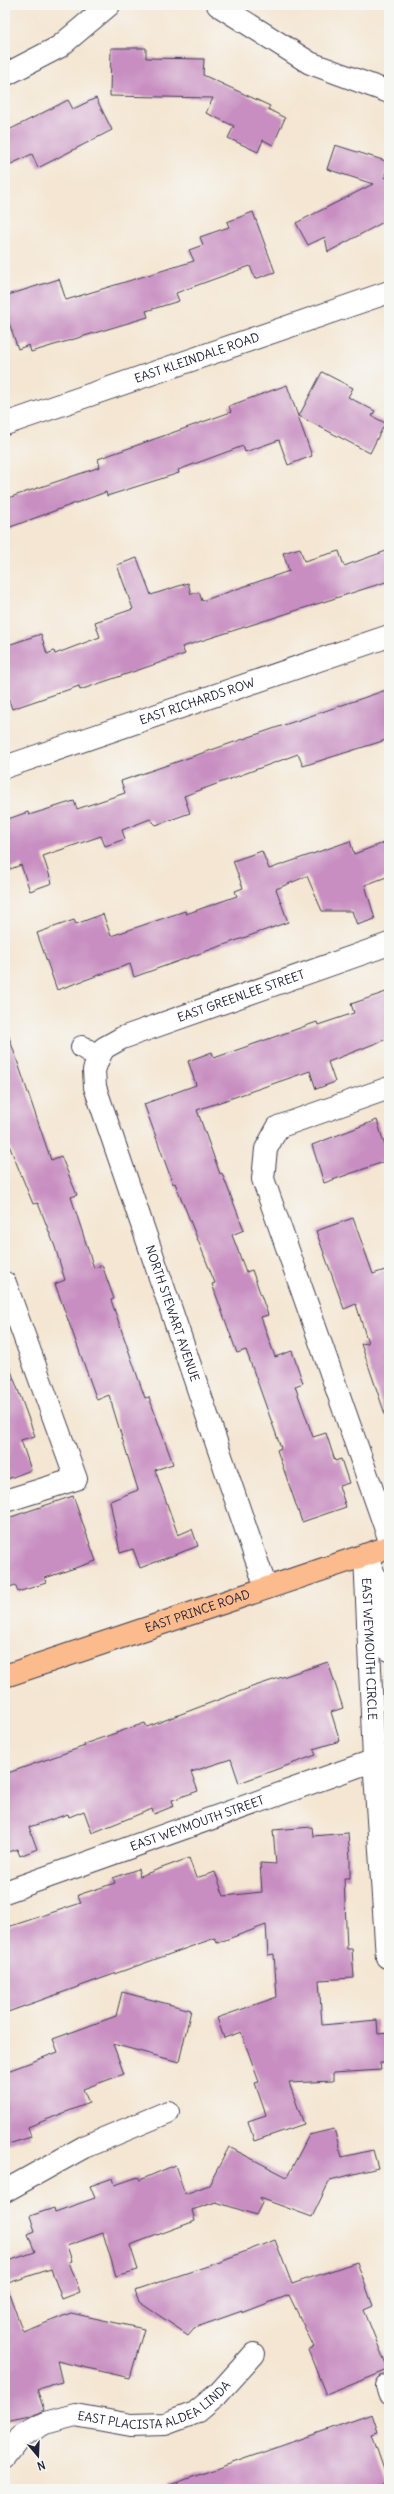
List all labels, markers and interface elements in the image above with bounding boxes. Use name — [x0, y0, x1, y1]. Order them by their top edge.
street label: EAST KLEINDALE ROAD — [132, 329, 261, 386]
street label: EAST RICHARDS ROW — [137, 674, 257, 728]
street label: EAST GREENLEE STREET — [175, 966, 306, 1025]
street label: NORTH STEWART AVENUE — [143, 1243, 203, 1383]
street label: EAST WEYMOUTH CIRCLE — [359, 1577, 380, 1720]
street label: EAST PRINCE ROAD — [143, 1586, 252, 1635]
street label: EAST WEYMOUTH STREET — [128, 1792, 266, 1854]
street label: EAST PLACISTA ALDEA LINDA — [76, 2377, 234, 2432]
north arrow — [18, 2436, 58, 2476]
text: N — [35, 2458, 47, 2473]

